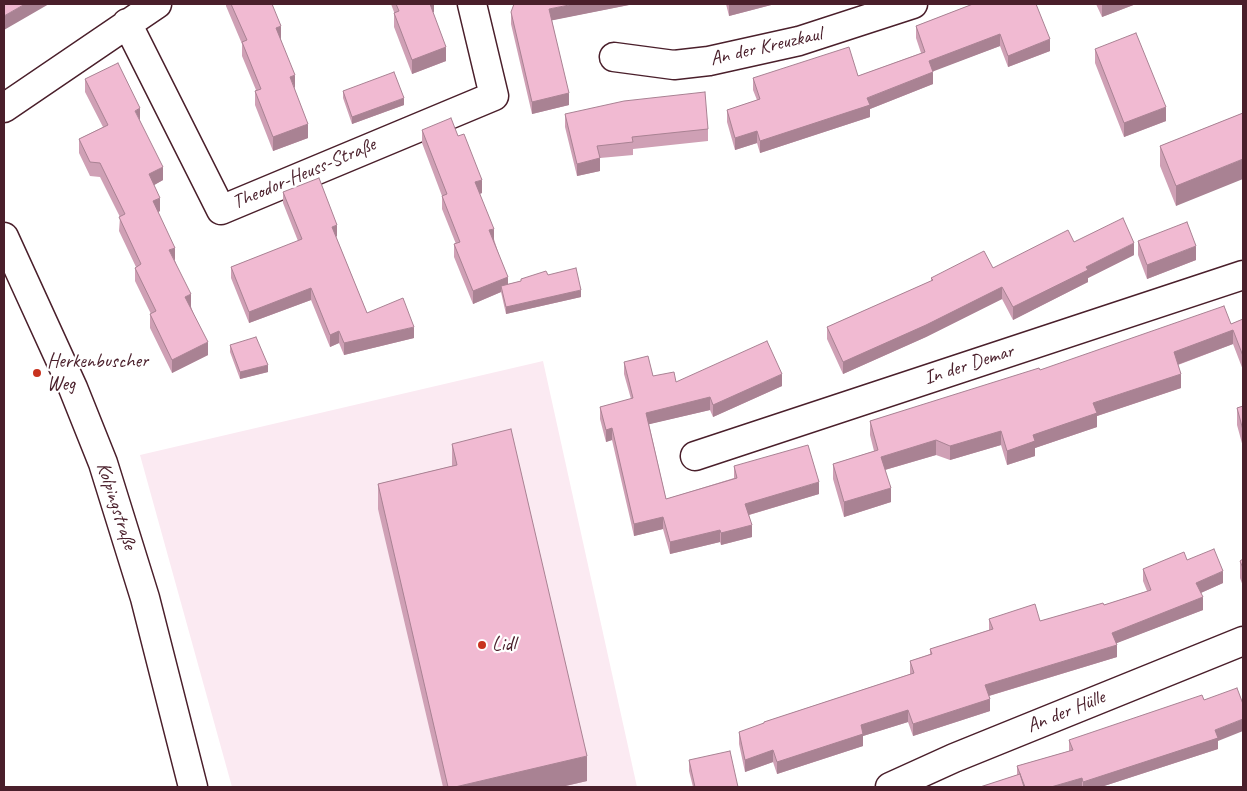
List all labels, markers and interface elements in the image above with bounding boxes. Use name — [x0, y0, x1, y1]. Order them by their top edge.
street label: An der Kreuzkaul — [708, 22, 824, 72]
street label: Theodor-Heuss-Straße — [229, 133, 379, 215]
street label: In der Demar — [921, 339, 1017, 391]
place label: Herkenbuscher Weg — [47, 350, 148, 397]
marker: Herkenbuscher Weg — [31, 367, 43, 379]
street label: Kolpingstraße — [91, 459, 141, 553]
place label: Lidl — [492, 633, 516, 657]
marker: Lidl — [476, 639, 488, 651]
street label: An der Hülle — [1023, 686, 1109, 738]

